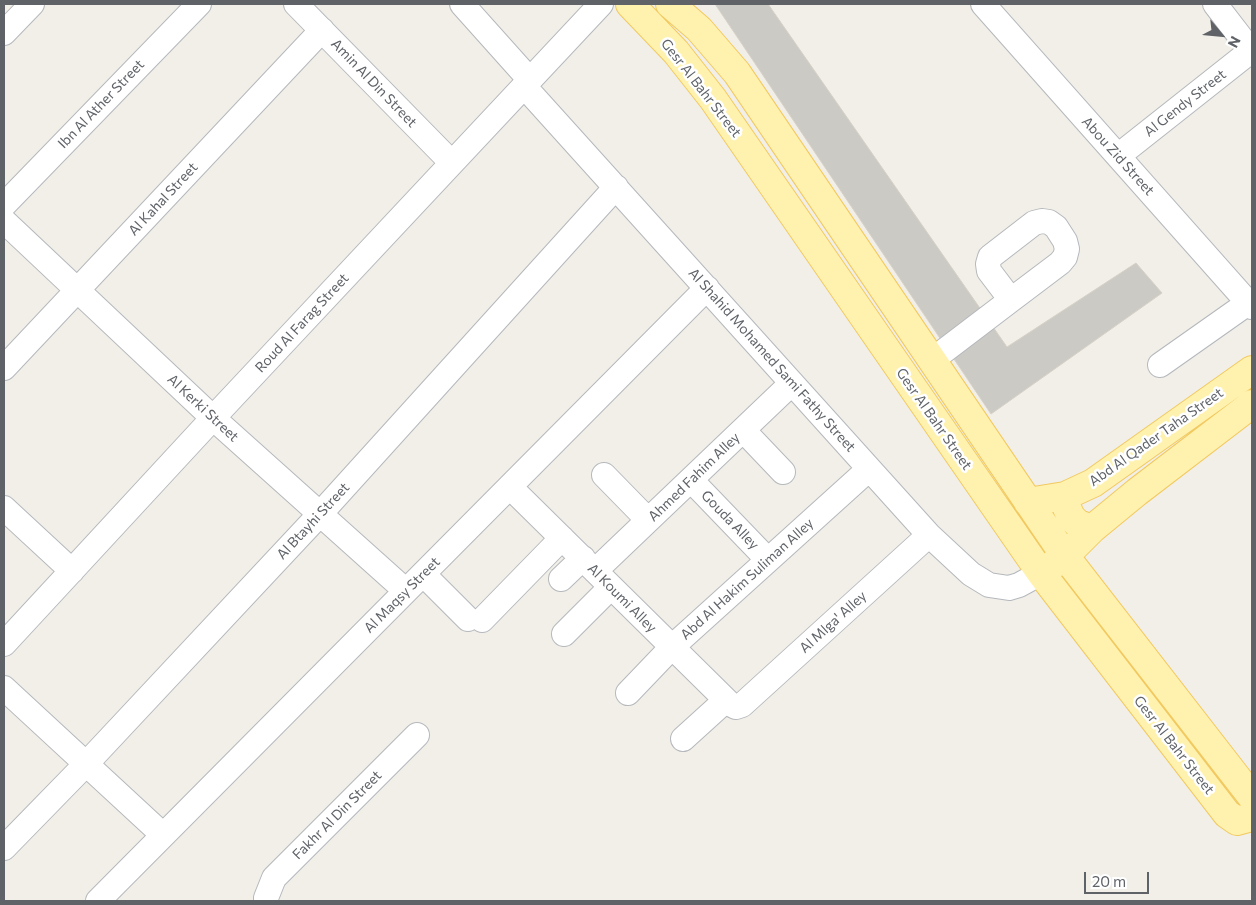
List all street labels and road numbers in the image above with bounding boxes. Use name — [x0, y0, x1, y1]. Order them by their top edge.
street label: Amin Al Din Street — [328, 35, 420, 131]
street label: Gesr Al Bahr Street — [657, 35, 745, 141]
street label: Ibn Al Ather Street — [54, 56, 148, 152]
street label: Al Gendy Street — [1141, 66, 1229, 140]
street label: Abou Zid Street — [1078, 113, 1158, 199]
street label: Al Kahal Street — [125, 159, 201, 239]
street label: Al Shahid Mohamed Sami Fathy Street — [685, 265, 859, 455]
street label: Roud Al Farag Street — [252, 270, 352, 376]
street label: Gesr Al Bahr Street — [893, 365, 975, 473]
street label: Al Kerki Street — [164, 371, 242, 445]
street label: Abd Al Qader Taha Street — [1086, 384, 1226, 490]
street label: Ahmed Fahim Alley — [645, 429, 743, 525]
street label: Al Btayhi Street — [273, 479, 353, 563]
street label: Gouda Alley — [698, 487, 762, 553]
street label: Abd Al Hakim Suliman Alley — [677, 515, 817, 643]
street label: Al Maqsy Street — [361, 554, 443, 636]
street label: Al Koumi Alley — [584, 560, 660, 636]
street label: Al Mlga' Alley — [796, 588, 870, 656]
street label: Gesr Al Bahr Street — [1130, 692, 1218, 798]
street label: Fakhr Al Din Street — [289, 767, 385, 863]

